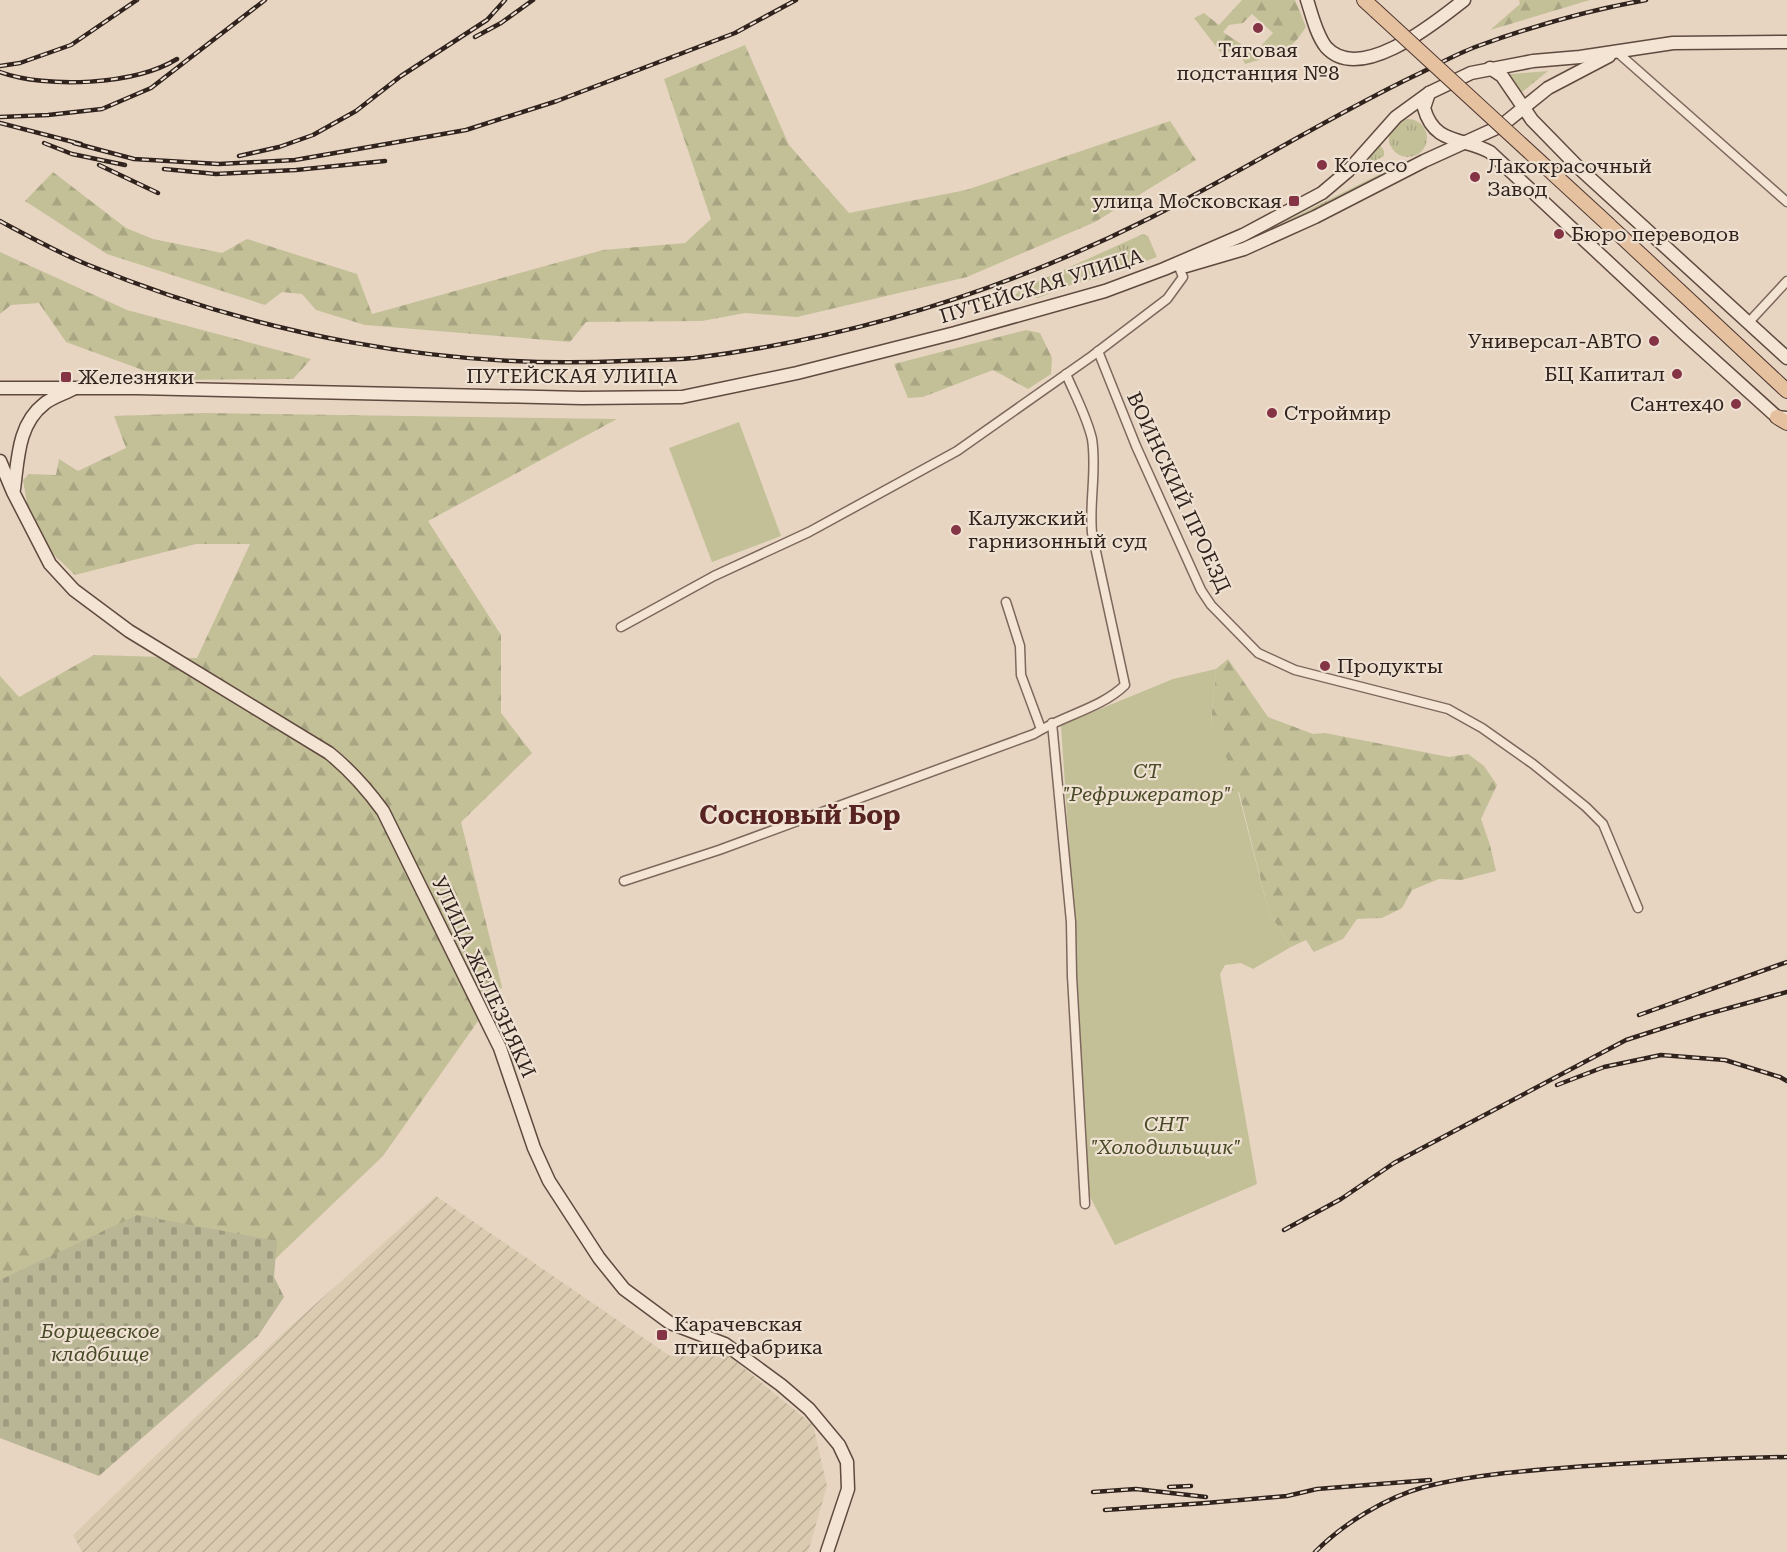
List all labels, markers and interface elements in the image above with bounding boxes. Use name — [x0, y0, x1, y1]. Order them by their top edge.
marker: Тяговая подстанция №8 — [1251, 21, 1265, 35]
place label: Тяговая подстанция №8 — [1177, 38, 1339, 85]
place label: Колесо — [1334, 153, 1408, 177]
place label: Лакокрасочный Завод — [1487, 154, 1652, 201]
marker: Колесо — [1315, 158, 1329, 172]
marker: Лакокрасочный Завод — [1468, 170, 1482, 184]
place label: улица Московская — [1092, 189, 1282, 213]
marker: улица Московская — [1287, 194, 1301, 208]
place label: Бюро переводов — [1571, 222, 1740, 246]
marker: Бюро переводов — [1552, 227, 1566, 241]
street label: ПУТЕЙСКАЯ УЛИЦА — [936, 244, 1146, 328]
place label: Универсал-АВТО — [1468, 329, 1642, 353]
marker: Универсал-АВТО — [1647, 334, 1661, 348]
place label: БЦ Капитал — [1544, 362, 1665, 386]
street label: ПУТЕЙСКАЯ УЛИЦА — [466, 364, 678, 388]
place label: Железняки — [78, 365, 194, 389]
marker: БЦ Капитал — [1670, 367, 1684, 381]
marker: Железняки — [59, 370, 73, 384]
street label: ВОИНСКИЙ ПРОЕЗД — [1122, 388, 1236, 596]
place label: Сантех40 — [1630, 392, 1724, 416]
marker: Сантех40 — [1729, 397, 1743, 411]
place label: Строймир — [1284, 401, 1391, 425]
marker: Строймир — [1265, 406, 1279, 420]
place label: Калужский гарнизонный суд — [968, 506, 1147, 553]
marker: Калужский гарнизонный суд — [949, 523, 963, 537]
place label: Продукты — [1337, 654, 1443, 678]
marker: Продукты — [1318, 659, 1332, 673]
park label: СТ "Рефрижератор" — [1063, 759, 1231, 806]
district label: Сосновый Бор — [699, 800, 901, 830]
street label: УЛИЦА ЖЕЛЕЗНЯКИ — [427, 873, 541, 1081]
park label: СНТ "Холодильщик" — [1091, 1112, 1241, 1159]
place label: Карачевская птицефабрика — [674, 1312, 823, 1359]
park label: Борщевское кладбище — [40, 1319, 159, 1366]
marker: Карачевская птицефабрика — [655, 1328, 669, 1342]

